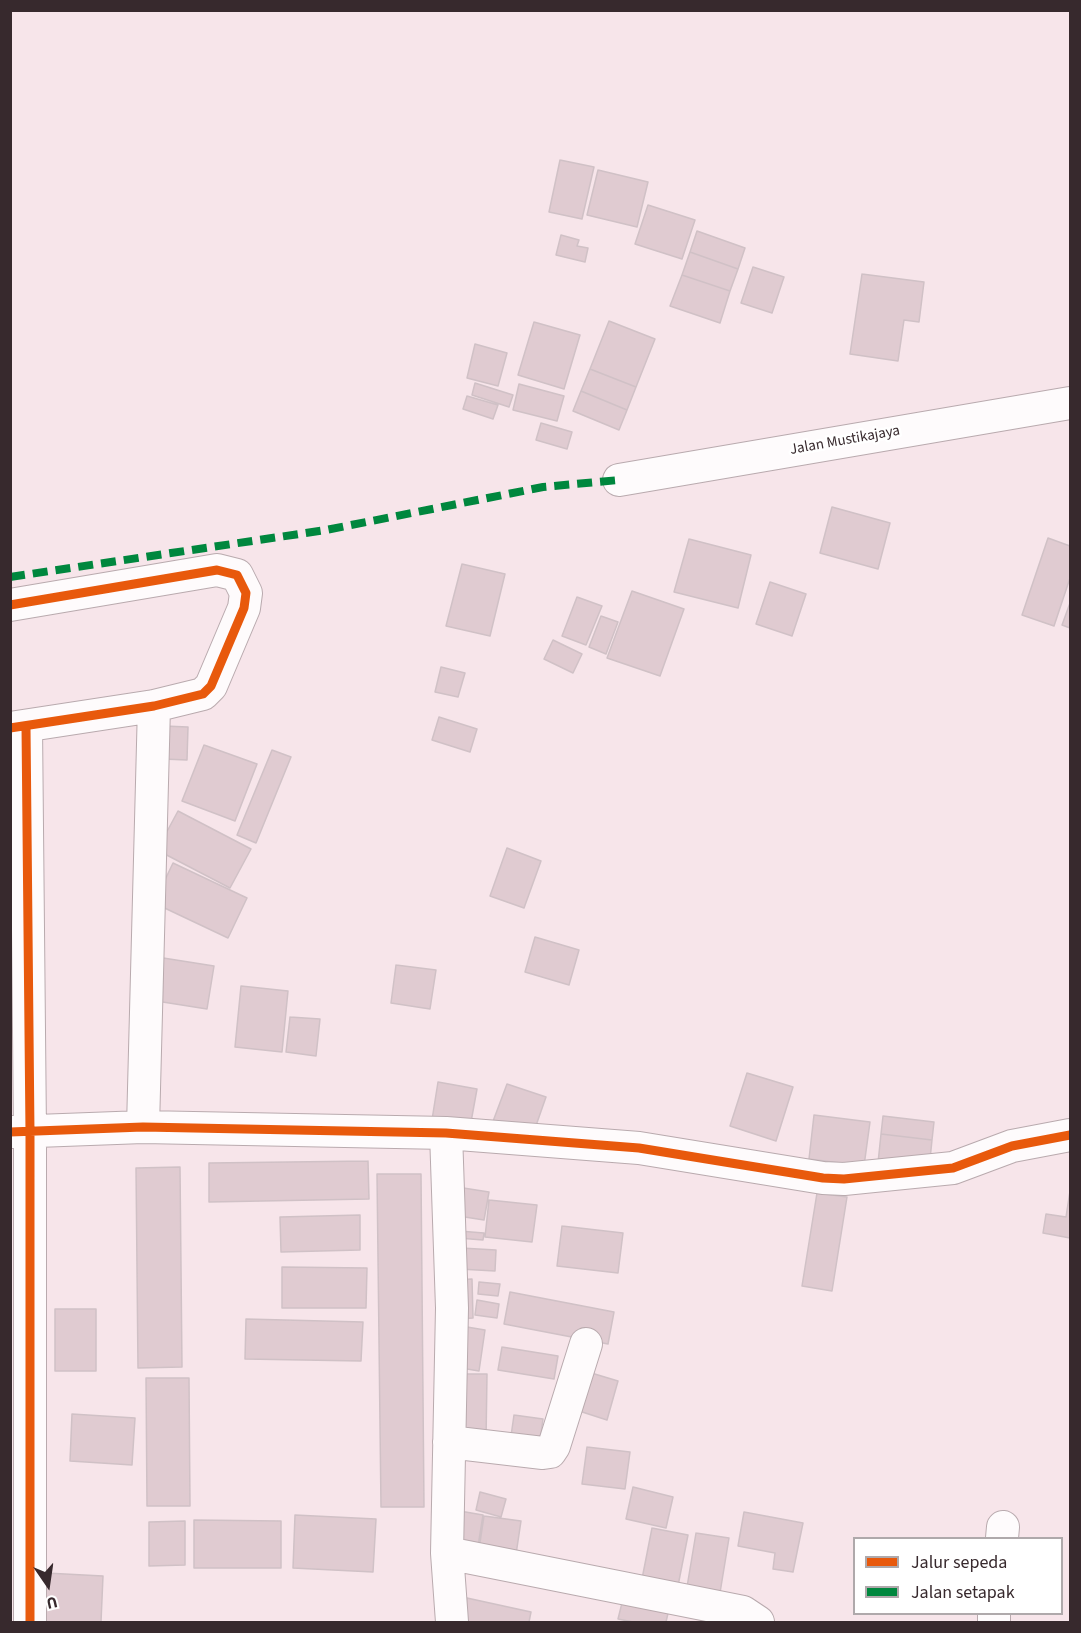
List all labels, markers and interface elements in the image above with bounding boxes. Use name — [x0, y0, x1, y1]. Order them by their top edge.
street label: Jalan Mustikajaya — [789, 422, 901, 460]
legend — [853, 1537, 1063, 1615]
text: Jalur sepeda — [911, 1550, 1007, 1575]
north arrow — [18, 1555, 78, 1615]
text: Jalan setapak — [911, 1580, 1015, 1605]
text: U — [44, 1591, 60, 1614]

